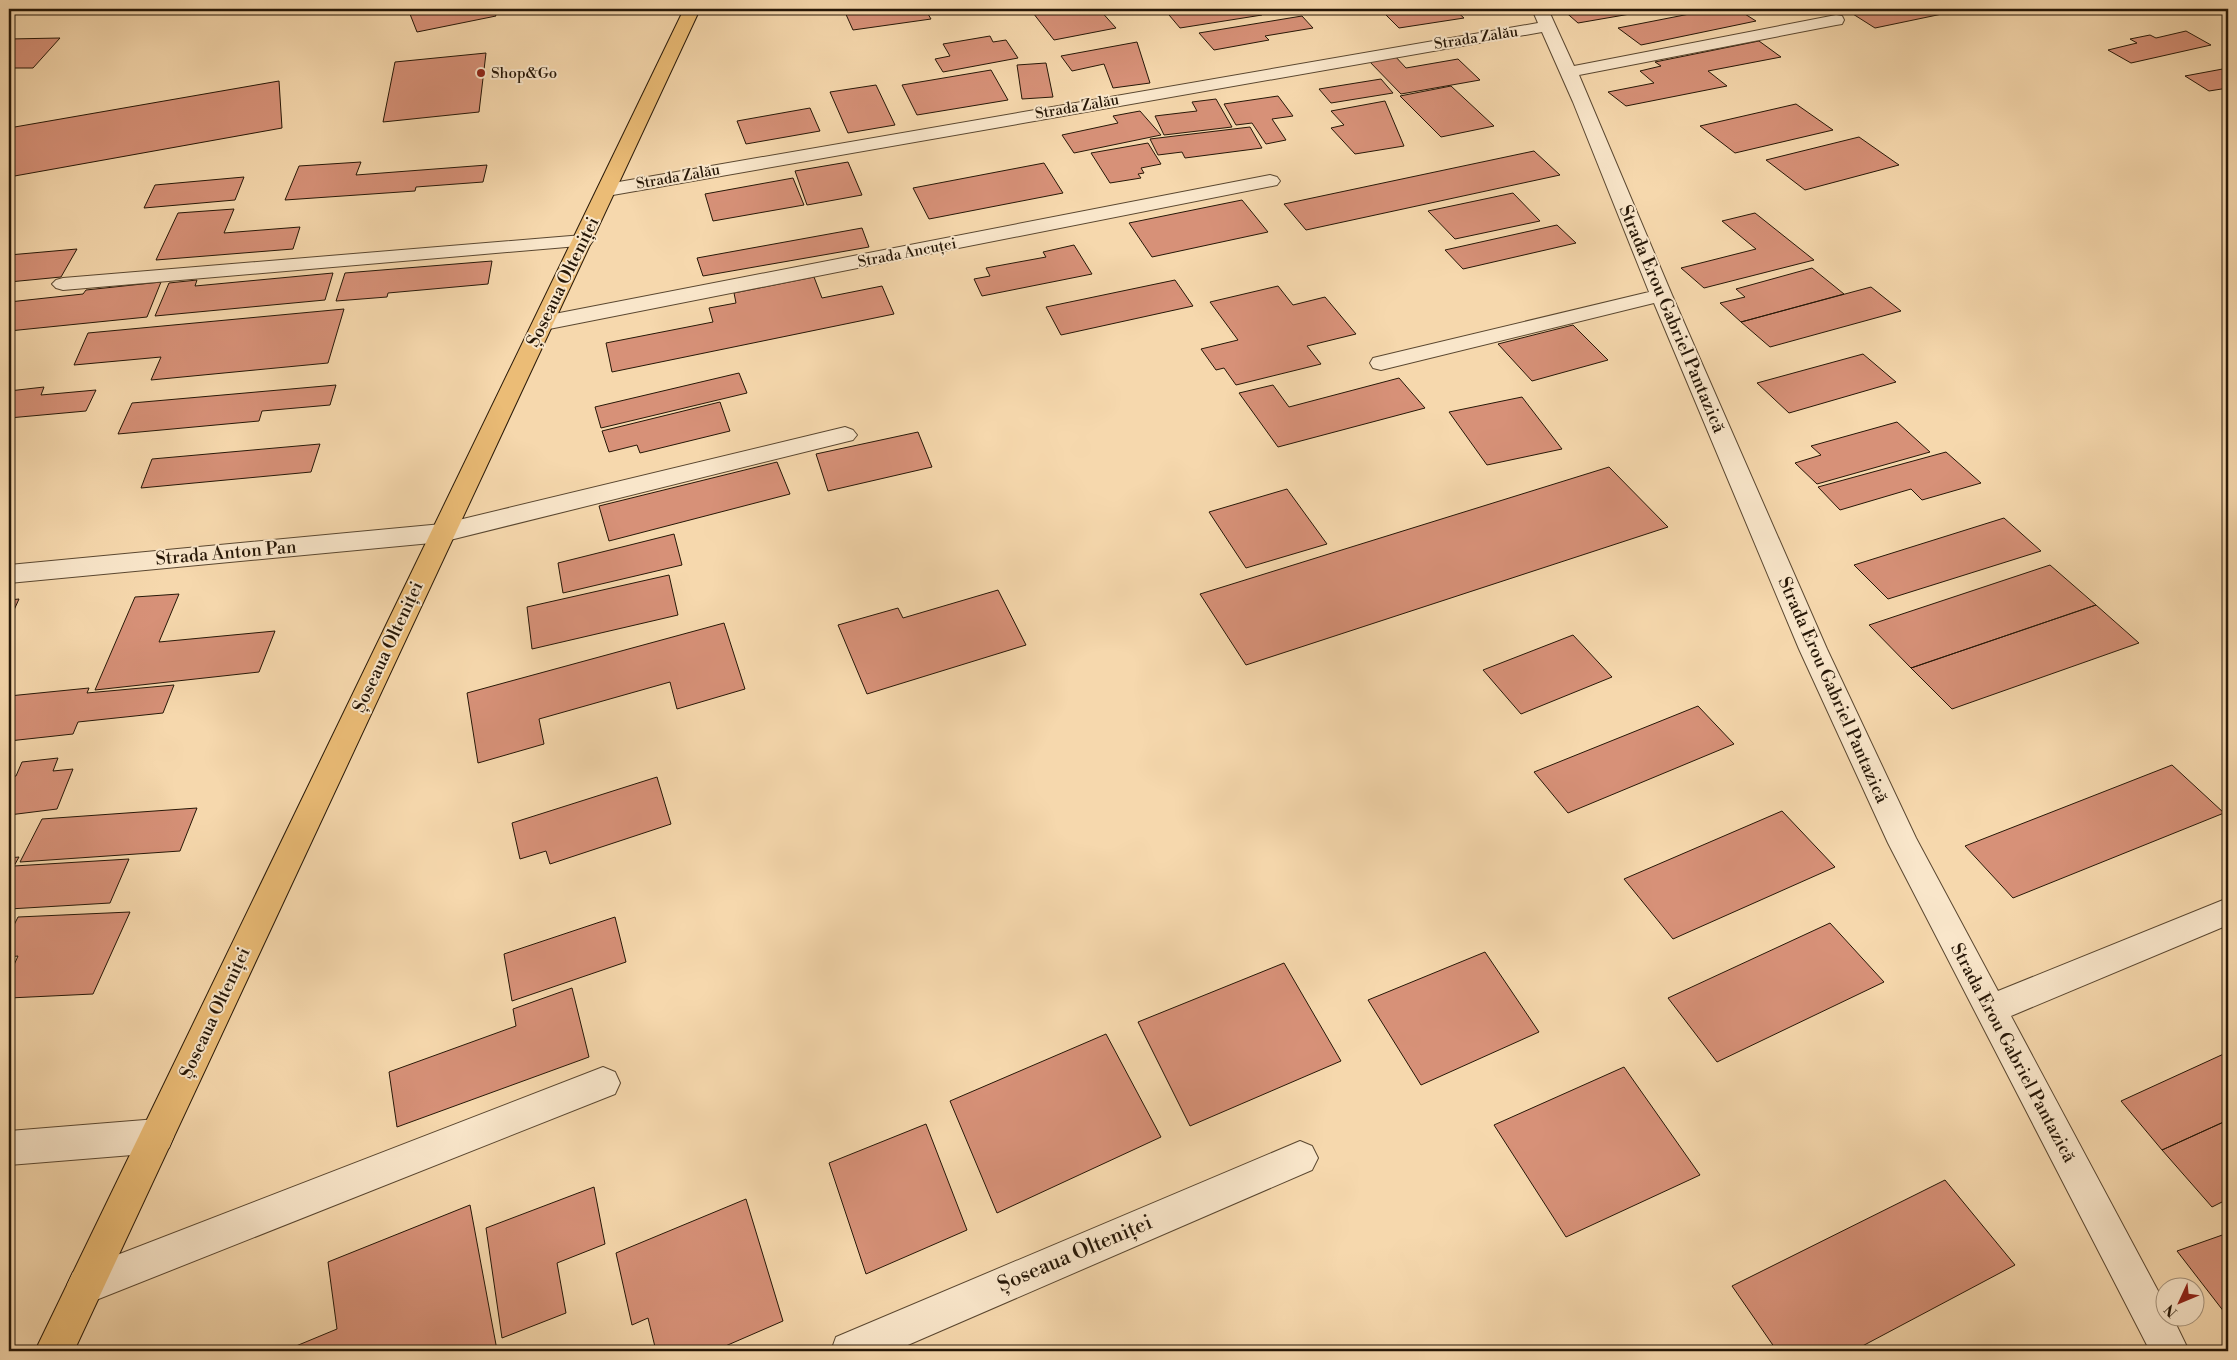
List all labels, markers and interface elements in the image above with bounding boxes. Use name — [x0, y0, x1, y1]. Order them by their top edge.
street label: Strada Zalău — [1432, 22, 1520, 54]
place label: Shop&Go — [491, 64, 557, 83]
marker: Shop&Go — [475, 67, 487, 79]
street label: Strada Zalău — [1033, 90, 1121, 124]
street label: Strada Zalău — [634, 160, 722, 194]
street label: Strada Erou Gabriel Pantazică — [1614, 202, 1731, 437]
street label: Șoseaua Olteniței — [522, 213, 604, 351]
street label: Strada Ancuței — [856, 234, 958, 272]
street label: Strada Anton Pan — [154, 535, 298, 571]
street label: Strada Erou Gabriel Pantazică — [1773, 573, 1894, 808]
street label: Șoseaua Olteniței — [348, 578, 428, 716]
street label: Strada Erou Gabriel Pantazică — [1945, 939, 2081, 1167]
street label: Șoseaua Olteniței — [175, 944, 255, 1082]
street label: Șoseaua Olteniței — [994, 1210, 1156, 1298]
north arrow — [2154, 1278, 2204, 1328]
text: N — [2161, 1300, 2182, 1321]

